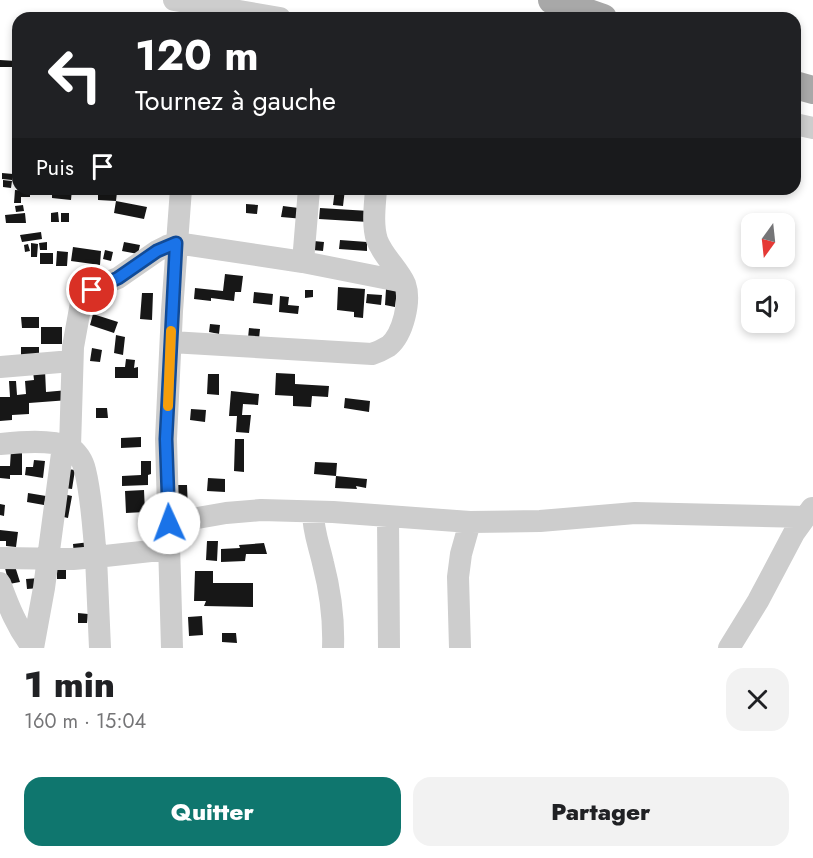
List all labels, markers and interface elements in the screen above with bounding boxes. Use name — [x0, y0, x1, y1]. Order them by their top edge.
text: 120 m — [135, 25, 259, 86]
icon: left — [36, 36, 114, 114]
text: Tournez à gauche — [135, 81, 336, 120]
icon: arrive — [86, 150, 119, 183]
text: Puis — [36, 151, 74, 183]
north arrow — [741, 213, 795, 267]
map controls — [741, 213, 795, 333]
pin — [66, 264, 117, 315]
icon: arrive — [75, 273, 108, 306]
button: sound — [741, 279, 795, 333]
position arrow — [137, 491, 201, 555]
text: 1 min — [24, 658, 115, 710]
button: close — [726, 668, 789, 731]
text: 160 m · 15:04 — [24, 707, 146, 736]
button: Quitter — [24, 777, 401, 846]
button: Partager — [413, 777, 789, 846]

